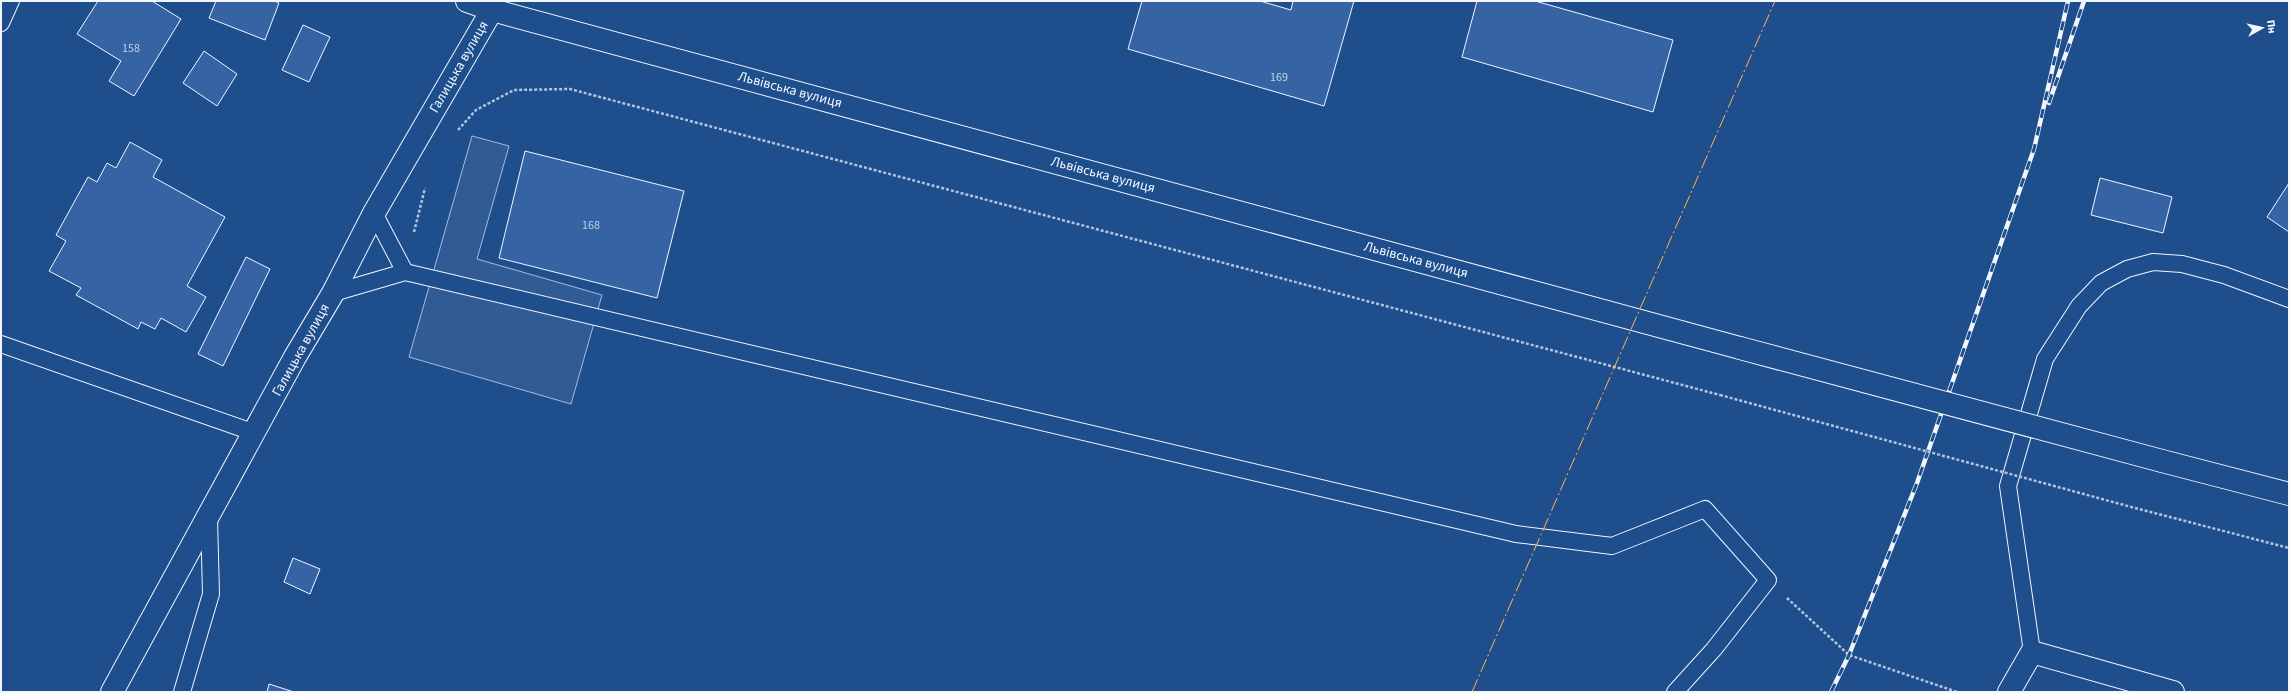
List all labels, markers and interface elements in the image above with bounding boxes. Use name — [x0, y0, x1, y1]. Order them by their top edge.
north arrow — [2242, 8, 2282, 48]
street label: Галицька вулиця — [425, 17, 493, 117]
text: Пн — [2263, 19, 2280, 35]
house number: 158 — [122, 40, 140, 57]
street label: Львівська вулиця — [736, 66, 844, 114]
house number: 169 — [1270, 69, 1288, 86]
street label: Львівська вулиця — [1049, 151, 1157, 199]
house number: 168 — [582, 217, 600, 234]
street label: Львівська вулиця — [1362, 236, 1470, 284]
street label: Галицька вулиця — [267, 300, 335, 400]

